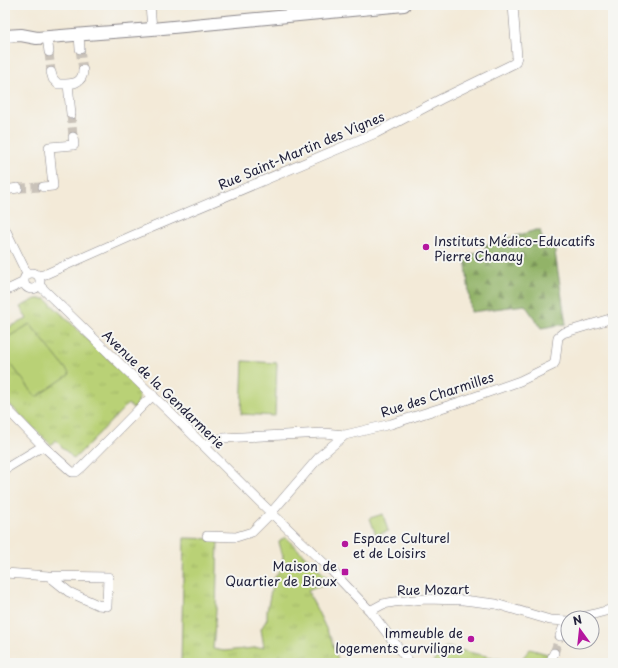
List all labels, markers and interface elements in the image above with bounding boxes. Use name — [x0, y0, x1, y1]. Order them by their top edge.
street label: Rue Saint-Martin des Vignes — [215, 106, 387, 194]
place label: Instituts Médico-Educatifs Pierre Chanay — [434, 231, 595, 265]
marker: Instituts Médico-Educatifs Pierre Chanay — [421, 242, 431, 252]
street label: Avenue de la Gendarmerie — [99, 325, 230, 453]
street label: Rue des Charmilles — [378, 367, 496, 421]
place label: Espace Culturel et de Loisirs — [353, 528, 450, 562]
marker: Espace Culturel et de Loisirs — [340, 539, 350, 549]
place label: Maison de Quartier de Bioux — [225, 556, 337, 590]
marker: Maison de Quartier de Bioux — [340, 567, 350, 577]
street label: Rue Mozart — [397, 579, 469, 599]
north arrow — [560, 610, 600, 650]
text: N — [571, 610, 584, 629]
place label: Immeuble de logements curviligne — [335, 623, 463, 657]
marker: Immeuble de logements curviligne — [466, 634, 476, 644]

